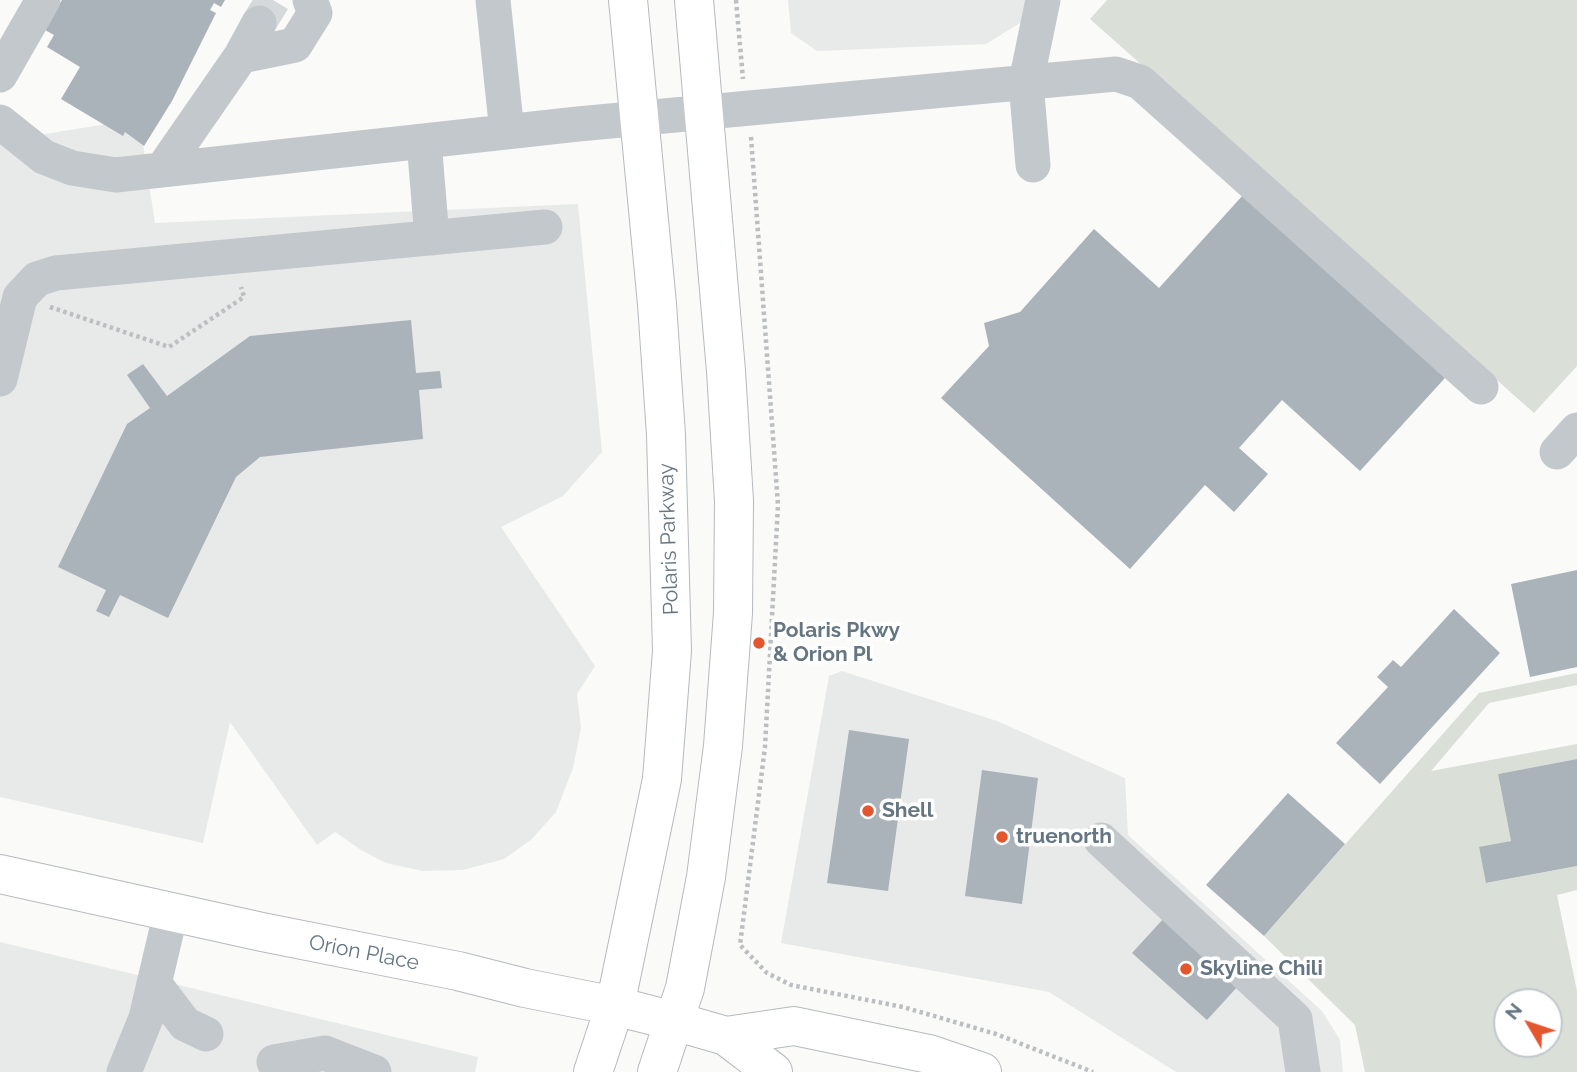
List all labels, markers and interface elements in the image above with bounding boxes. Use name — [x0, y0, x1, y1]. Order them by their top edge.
street label: Polaris Parkway — [654, 463, 684, 615]
place label: Polaris Pkwy & Orion Pl — [773, 618, 900, 668]
marker: Polaris Pkwy & Orion Pl — [751, 635, 767, 651]
place label: Shell — [882, 798, 933, 824]
marker: Shell — [860, 803, 876, 819]
place label: truenorth — [1016, 824, 1112, 850]
marker: truenorth — [994, 829, 1010, 845]
street label: Orion Place — [307, 930, 421, 976]
place label: Skyline Chili — [1200, 956, 1323, 982]
marker: Skyline Chili — [1178, 961, 1194, 977]
north arrow — [1493, 988, 1563, 1058]
text: N — [1500, 998, 1526, 1024]

